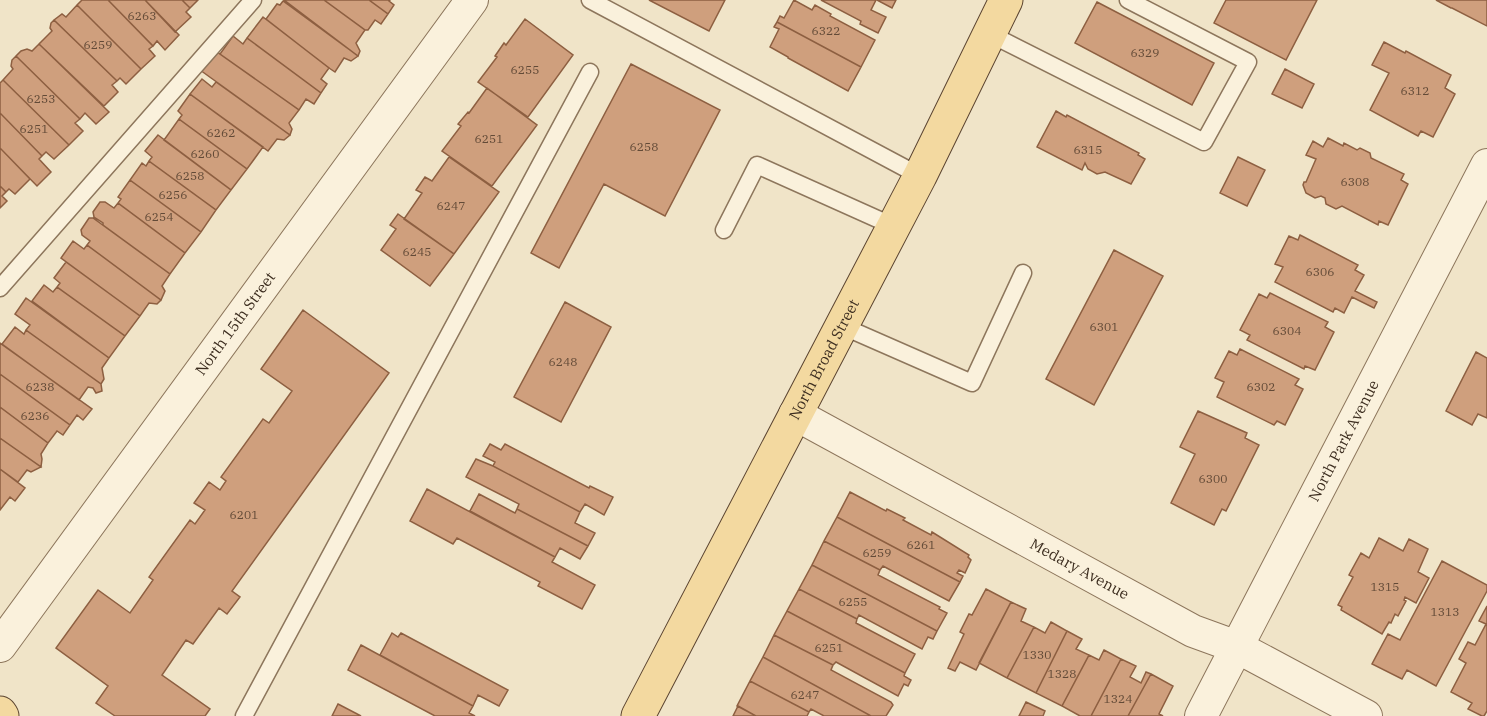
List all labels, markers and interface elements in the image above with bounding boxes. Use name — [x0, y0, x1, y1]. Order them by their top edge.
house number: 6263 — [128, 8, 156, 23]
house number: 6322 — [812, 23, 840, 38]
house number: 6259 — [84, 37, 112, 52]
house number: 6329 — [1131, 45, 1159, 60]
house number: 6255 — [511, 62, 539, 77]
house number: 6312 — [1401, 83, 1429, 98]
house number: 6253 — [27, 91, 55, 106]
house number: 6251 — [20, 121, 48, 136]
house number: 6262 — [207, 125, 235, 140]
house number: 6251 — [475, 131, 503, 146]
house number: 6258 — [630, 139, 658, 154]
house number: 6315 — [1074, 142, 1102, 157]
house number: 6260 — [191, 146, 219, 161]
house number: 6258 — [176, 168, 204, 183]
house number: 6308 — [1341, 174, 1369, 189]
house number: 6256 — [159, 187, 187, 202]
house number: 6247 — [437, 198, 465, 213]
house number: 6254 — [145, 209, 173, 224]
house number: 6245 — [403, 244, 431, 259]
house number: 6306 — [1306, 264, 1334, 279]
street label: North 15th Street — [191, 268, 279, 379]
street label: North Broad Street — [784, 296, 863, 423]
house number: 6301 — [1090, 319, 1118, 334]
house number: 6304 — [1273, 323, 1301, 338]
house number: 6248 — [549, 354, 577, 369]
street label: North Park Avenue — [1304, 377, 1383, 505]
house number: 6238 — [26, 379, 54, 394]
house number: 6302 — [1247, 379, 1275, 394]
house number: 6236 — [21, 408, 49, 423]
house number: 6300 — [1199, 471, 1227, 486]
house number: 6201 — [230, 507, 258, 522]
street label: Medary Avenue — [1027, 534, 1133, 603]
house number: 6261 — [907, 537, 935, 552]
house number: 6259 — [863, 545, 891, 560]
house number: 1315 — [1371, 579, 1399, 594]
house number: 6255 — [839, 594, 867, 609]
house number: 1313 — [1431, 604, 1459, 619]
house number: 6251 — [815, 640, 843, 655]
house number: 1330 — [1023, 647, 1051, 662]
house number: 1328 — [1048, 666, 1076, 681]
house number: 6247 — [791, 687, 819, 702]
house number: 1324 — [1104, 691, 1132, 706]

